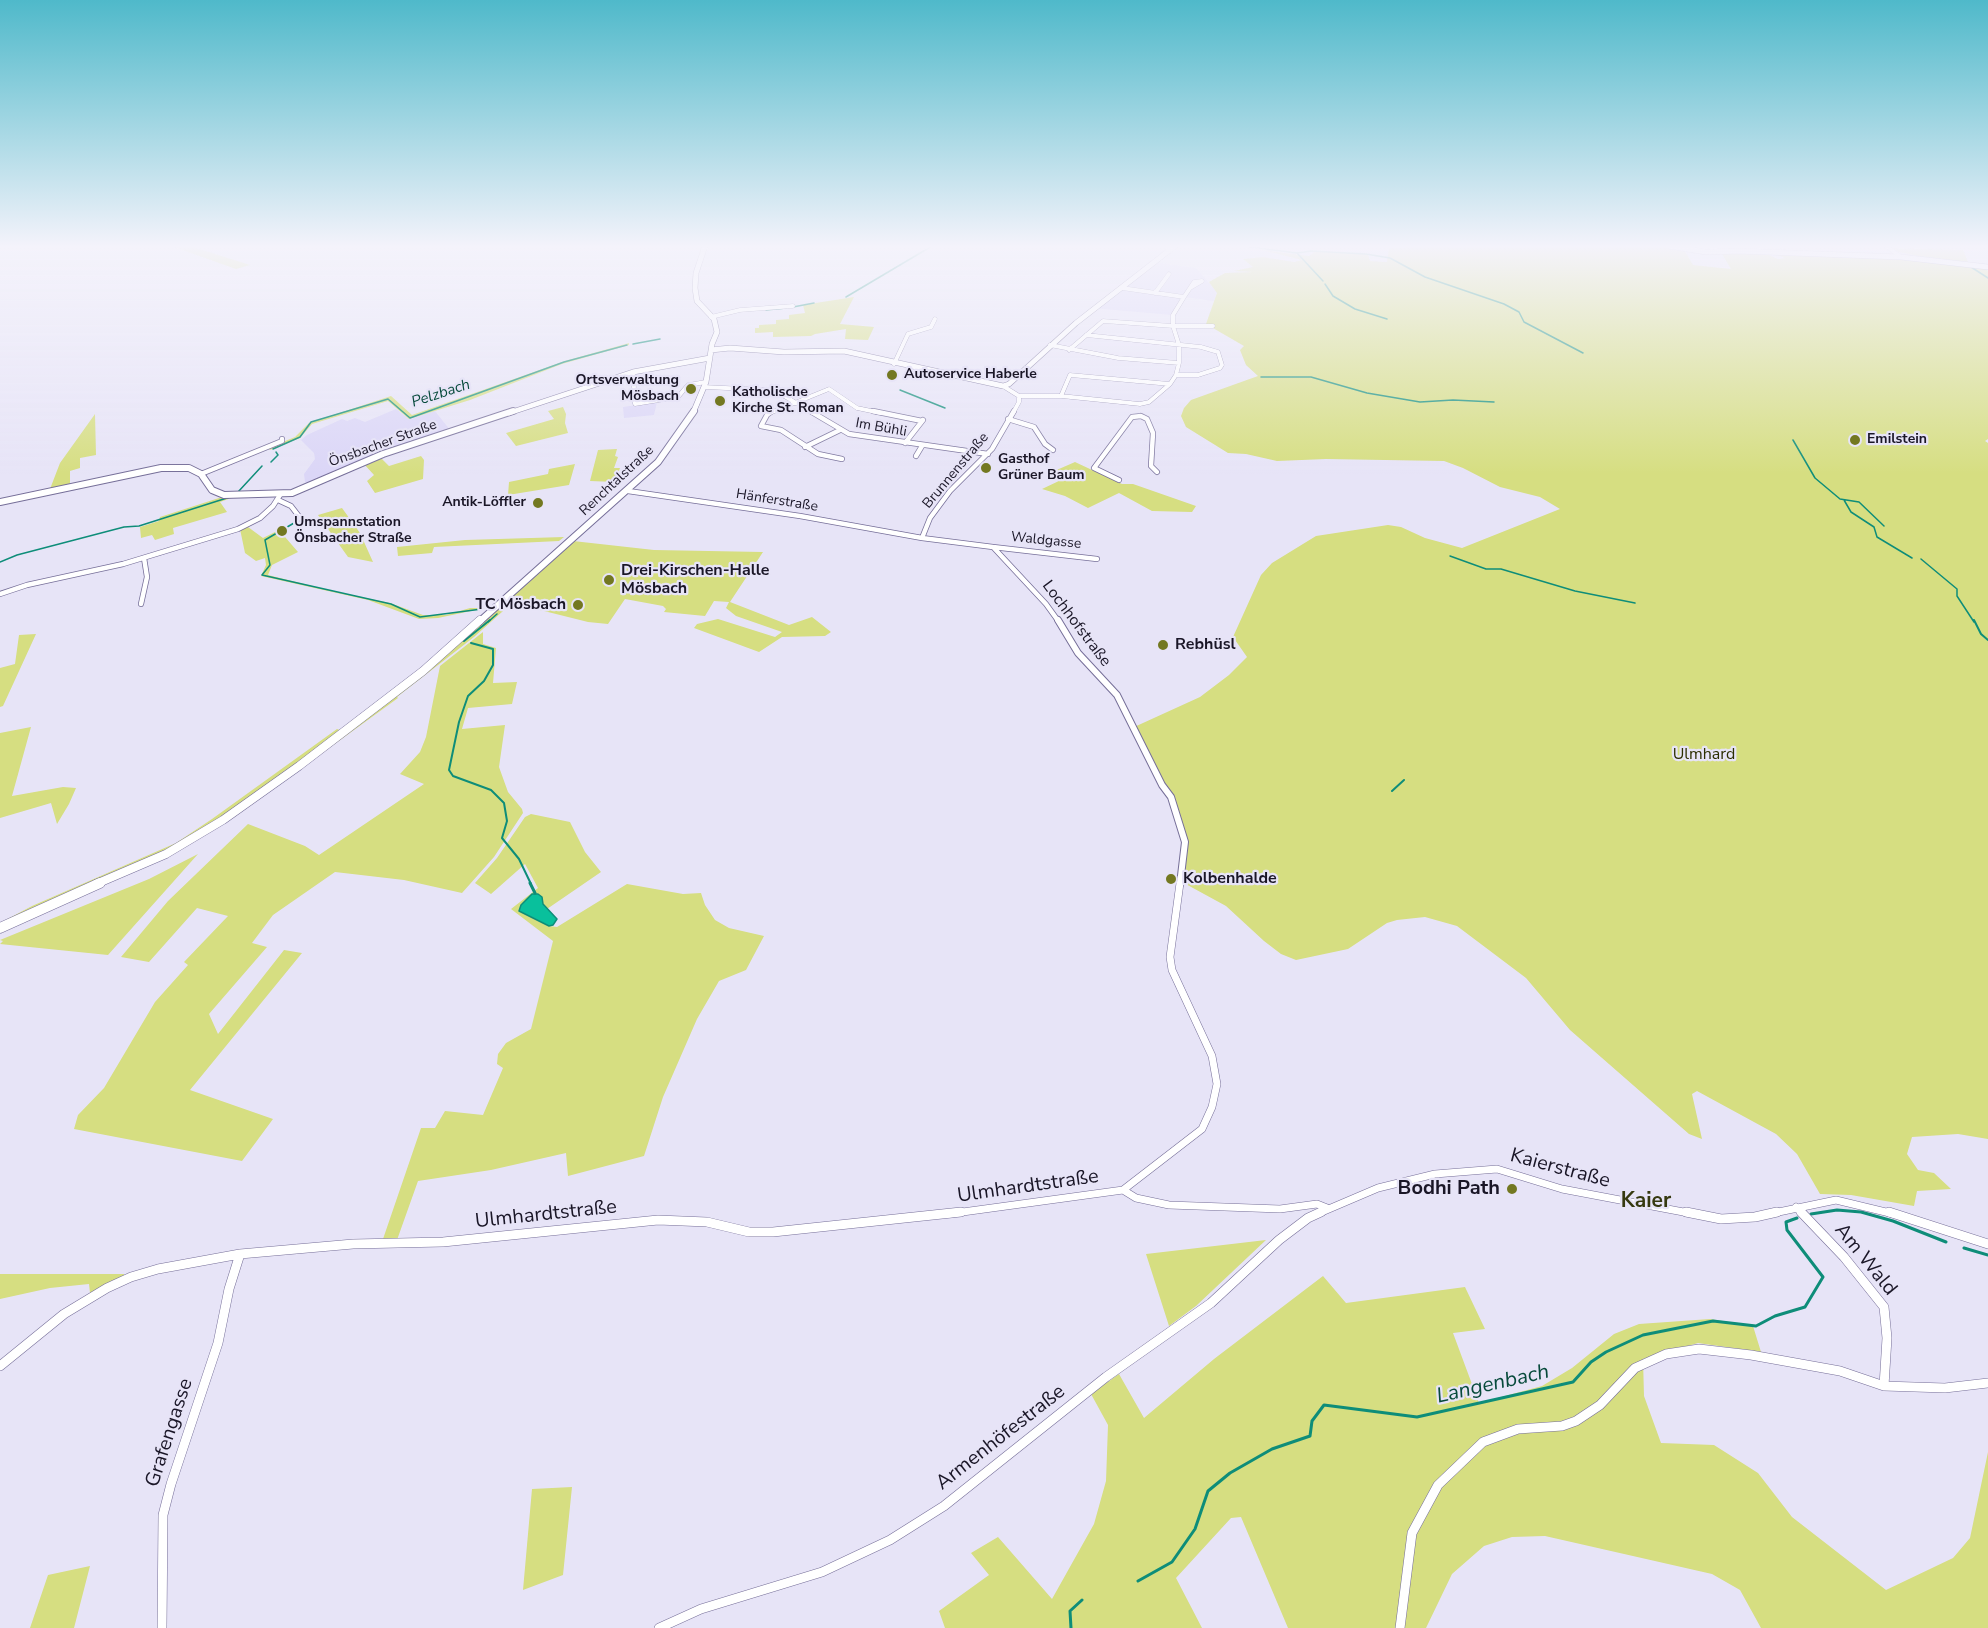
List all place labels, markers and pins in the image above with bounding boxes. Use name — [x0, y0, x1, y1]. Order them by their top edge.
place label: Autoservice Haberle — [904, 367, 1037, 383]
marker: Autoservice Haberle — [885, 368, 899, 382]
place label: Ortsverwaltung Mösbach — [575, 373, 679, 406]
marker: Ortsverwaltung Mösbach — [684, 382, 698, 396]
place label: Katholische Kirche St. Roman — [732, 385, 844, 418]
marker: Katholische Kirche St. Roman — [713, 394, 727, 408]
place label: Emilstein — [1867, 432, 1927, 448]
marker: Emilstein — [1848, 433, 1862, 447]
place label: Gasthof Grüner Baum — [998, 452, 1085, 484]
marker: Gasthof Grüner Baum — [979, 461, 993, 475]
place label: Antik-Löffler — [442, 495, 526, 511]
marker: Antik-Löffler — [531, 496, 545, 510]
place label: Umspannstation Önsbacher Straße — [294, 515, 412, 548]
marker: Umspannstation Önsbacher Straße — [275, 524, 289, 538]
place label: Drei-Kirschen-Halle Mösbach — [621, 561, 770, 599]
marker: Drei-Kirschen-Halle Mösbach — [602, 573, 616, 587]
place label: TC Mösbach — [475, 595, 566, 615]
marker: TC Mösbach — [571, 598, 585, 612]
place label: Rebhüsl — [1175, 635, 1236, 655]
marker: Rebhüsl — [1156, 638, 1170, 652]
place label: Kolbenhalde — [1183, 869, 1277, 889]
marker: Kolbenhalde — [1164, 872, 1178, 886]
place label: Bodhi Path — [1398, 1177, 1500, 1201]
marker: Bodhi Path — [1505, 1182, 1519, 1196]

